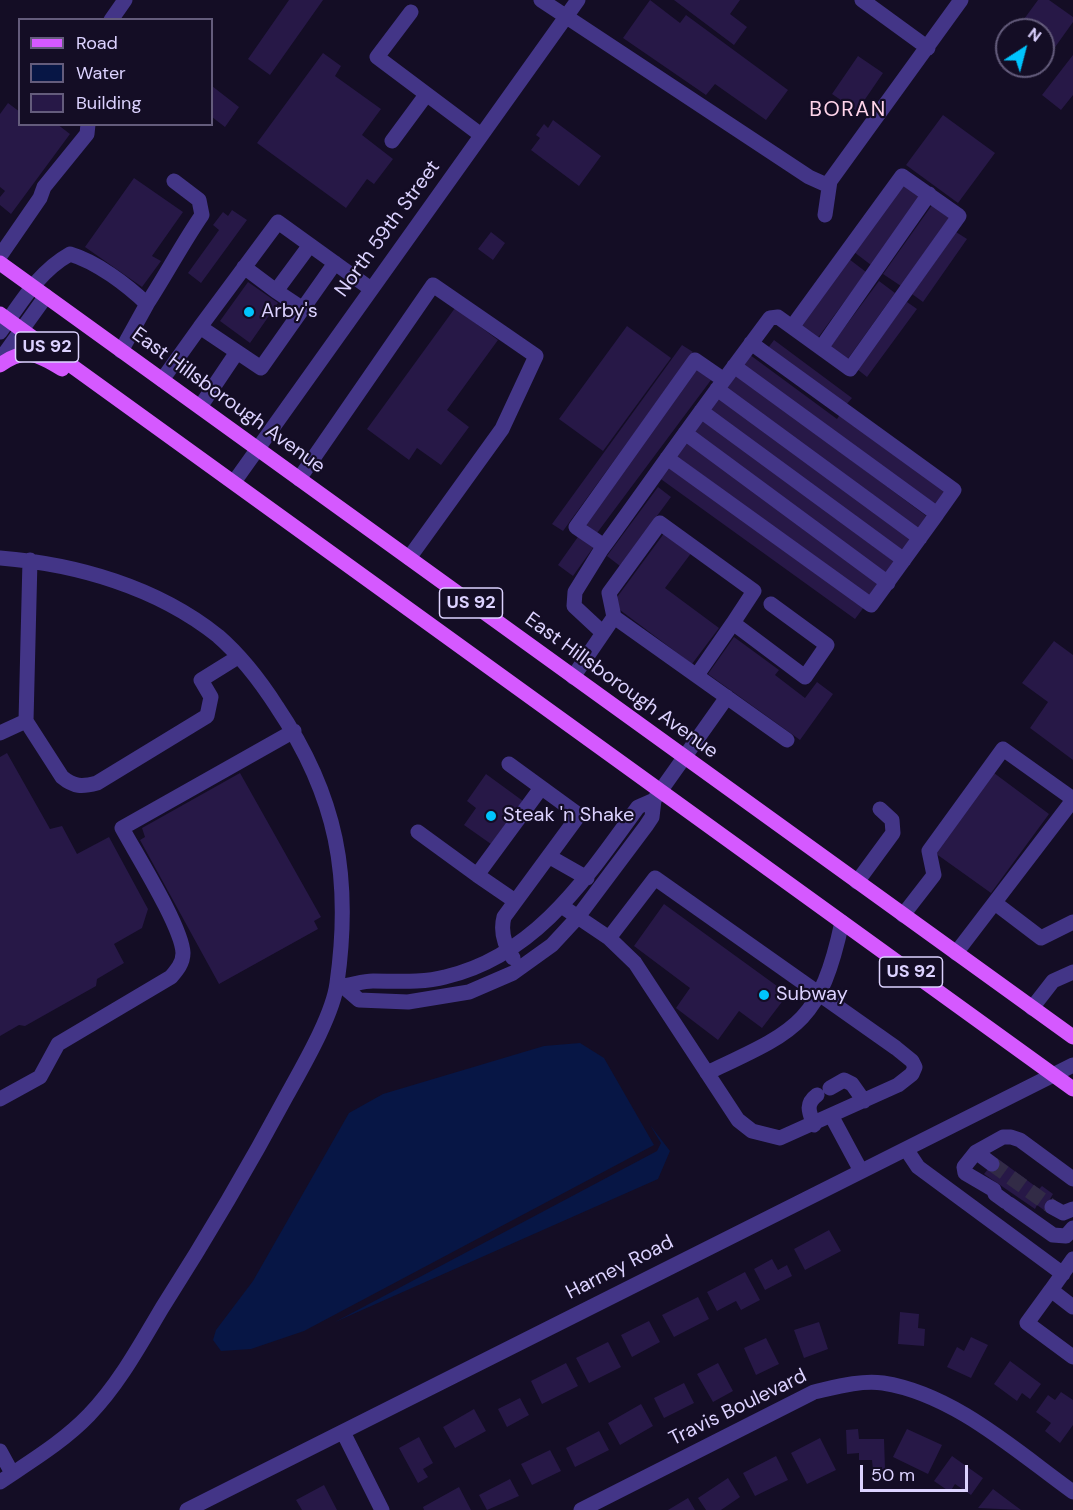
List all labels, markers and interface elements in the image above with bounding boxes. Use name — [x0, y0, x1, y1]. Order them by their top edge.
legend — [18, 18, 213, 126]
north arrow — [995, 18, 1055, 78]
text: N — [1024, 23, 1046, 47]
text: Road — [76, 31, 118, 55]
text: Water — [76, 61, 126, 85]
text: Building — [76, 91, 141, 115]
district label: BORAN — [809, 97, 887, 123]
street label: North 59th Street — [330, 156, 446, 302]
place label: Arby's — [261, 300, 318, 324]
marker: Arby's — [242, 305, 256, 319]
street label: East Hillsborough Avenue — [127, 323, 329, 479]
road number: US 92 — [15, 332, 78, 362]
road number: US 92 — [440, 588, 502, 618]
street label: East Hillsborough Avenue — [520, 608, 722, 764]
place label: Steak 'n Shake — [503, 804, 634, 828]
marker: Steak 'n Shake — [484, 809, 498, 823]
road number: US 92 — [880, 957, 942, 987]
place label: Subway — [776, 983, 848, 1007]
marker: Subway — [757, 988, 771, 1002]
street label: Harney Road — [562, 1231, 678, 1305]
street label: Travis Boulevard — [665, 1364, 811, 1452]
scale bar — [863, 1453, 971, 1491]
text: 50 m — [871, 1463, 915, 1487]

